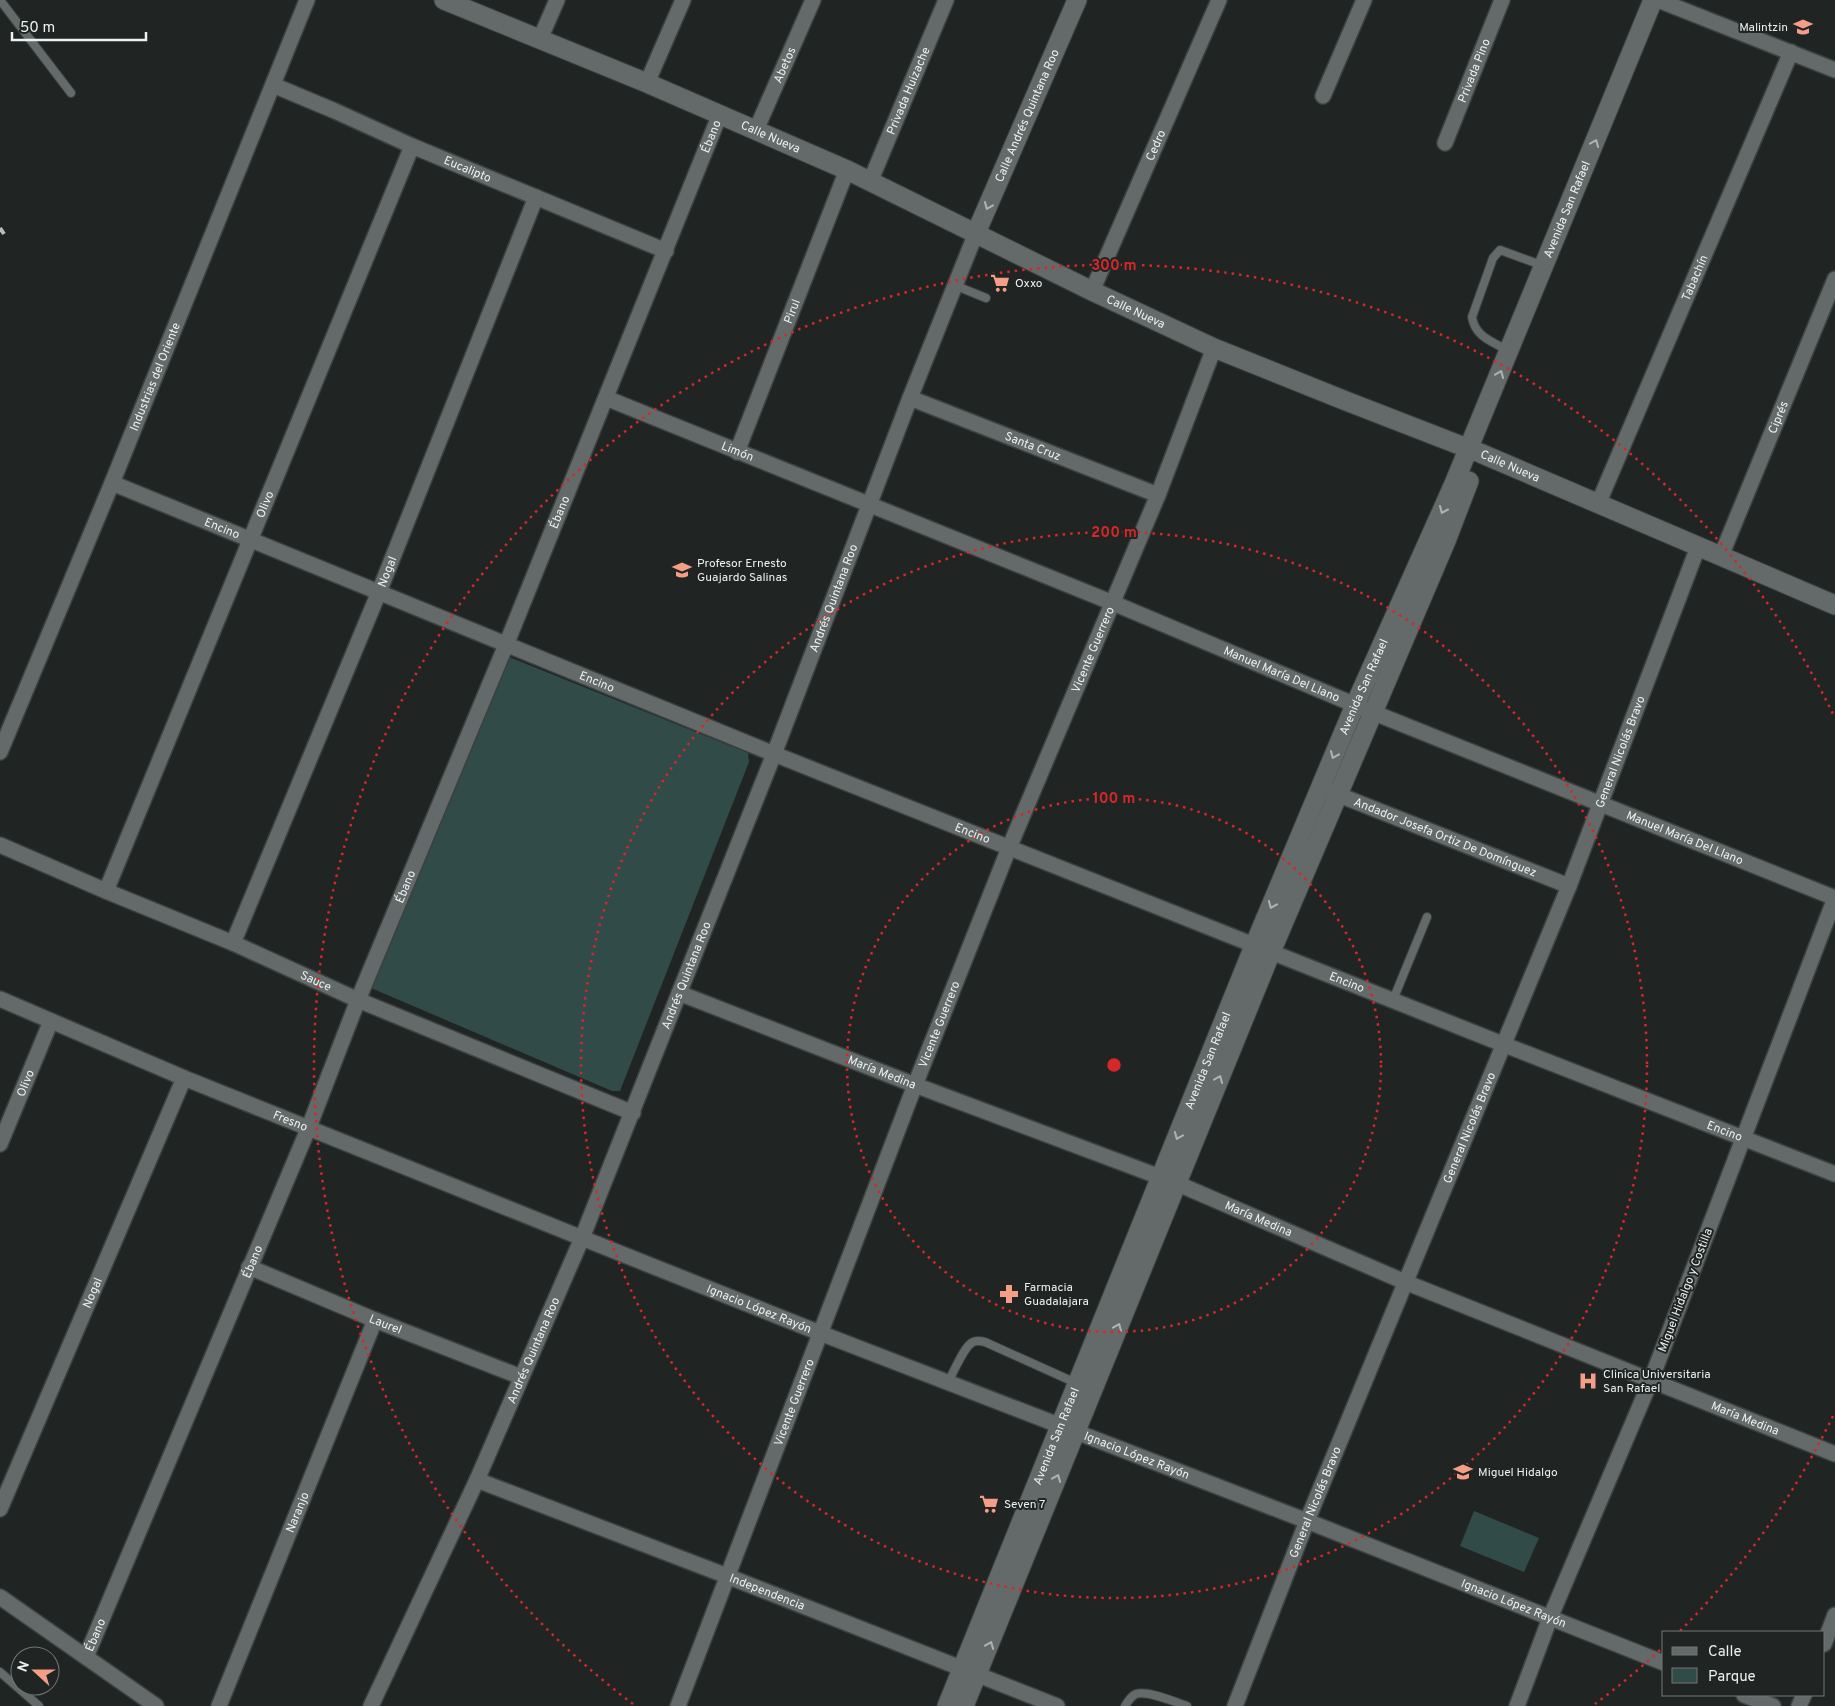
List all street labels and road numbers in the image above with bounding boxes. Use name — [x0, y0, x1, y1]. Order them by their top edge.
street label: Privada Pino — [1455, 36, 1495, 105]
street label: Abetos — [770, 45, 800, 86]
street label: Privada Huizache — [884, 45, 935, 137]
street label: Calle Andrés Quintana Roo — [992, 47, 1064, 185]
street label: Ébano — [698, 118, 726, 156]
street label: Calle Nueva — [738, 118, 802, 158]
street label: Cedro — [1143, 127, 1170, 164]
street label: Eucalipto — [441, 153, 494, 187]
street label: Avenida San Rafael — [1541, 159, 1595, 261]
street label: Tabachín — [1679, 253, 1712, 304]
street label: Calle Nueva — [1103, 292, 1167, 333]
street label: Pirul — [781, 297, 805, 326]
street label: Industrias del Oriente — [127, 320, 185, 434]
street label: Ciprés — [1765, 399, 1793, 436]
street label: Santa Cruz — [1002, 429, 1063, 465]
street label: Limón — [719, 438, 756, 466]
street label: Calle Nueva — [1477, 447, 1542, 487]
street label: Olivo — [253, 489, 279, 521]
street label: Ébano — [547, 493, 574, 531]
street label: Encino — [202, 515, 242, 543]
street label: Andrés Quintana Roo — [807, 542, 862, 655]
street label: Nogal — [375, 554, 401, 590]
street label: Vicente Guerrero — [1068, 604, 1119, 696]
street label: Avenida San Rafael — [1336, 637, 1393, 738]
street label: Manuel María Del Llano — [1221, 643, 1342, 707]
street label: Encino — [577, 668, 617, 697]
street label: General Nicolás Bravo — [1592, 694, 1650, 811]
street label: Andador Josefa Ortiz De Domínguez — [1351, 795, 1539, 881]
street label: Manuel María Del Llano — [1624, 808, 1746, 869]
street label: Encino — [952, 820, 992, 848]
street label: Ébano — [392, 868, 420, 906]
street label: Andrés Quintana Roo — [659, 919, 716, 1032]
street label: Sauce — [297, 968, 334, 996]
street label: Encino — [1327, 969, 1367, 997]
street label: Vicente Guerrero — [916, 979, 965, 1070]
street label: Avenida San Rafael — [1182, 1010, 1235, 1112]
street label: María Medina — [845, 1053, 918, 1094]
street label: Olivo — [13, 1067, 39, 1099]
street label: General Nicolás Bravo — [1440, 1070, 1500, 1186]
street label: Fresno — [270, 1108, 310, 1136]
street label: Encino — [1704, 1118, 1745, 1146]
street label: María Medina — [1222, 1198, 1294, 1241]
street label: Miguel Hidalgo y Costilla — [1655, 1226, 1717, 1355]
street label: Ébano — [239, 1243, 267, 1281]
street label: Nogal — [80, 1276, 107, 1311]
street label: Ignacio López Rayón — [704, 1282, 814, 1338]
street label: Andrés Quintana Roo — [504, 1295, 564, 1406]
street label: Laurel — [366, 1311, 404, 1339]
street label: Vicente Guerrero — [771, 1357, 819, 1449]
street label: Avenida San Rafael — [1030, 1386, 1084, 1488]
street label: María Medina — [1708, 1398, 1781, 1440]
street label: Ignacio López Rayón — [1081, 1429, 1191, 1484]
street label: General Nicolás Bravo — [1286, 1444, 1346, 1561]
street label: Naranjo — [283, 1490, 314, 1535]
street label: Independencia — [727, 1571, 807, 1615]
street label: Ignacio López Rayón — [1458, 1576, 1568, 1632]
street label: Ébano — [82, 1616, 110, 1654]

